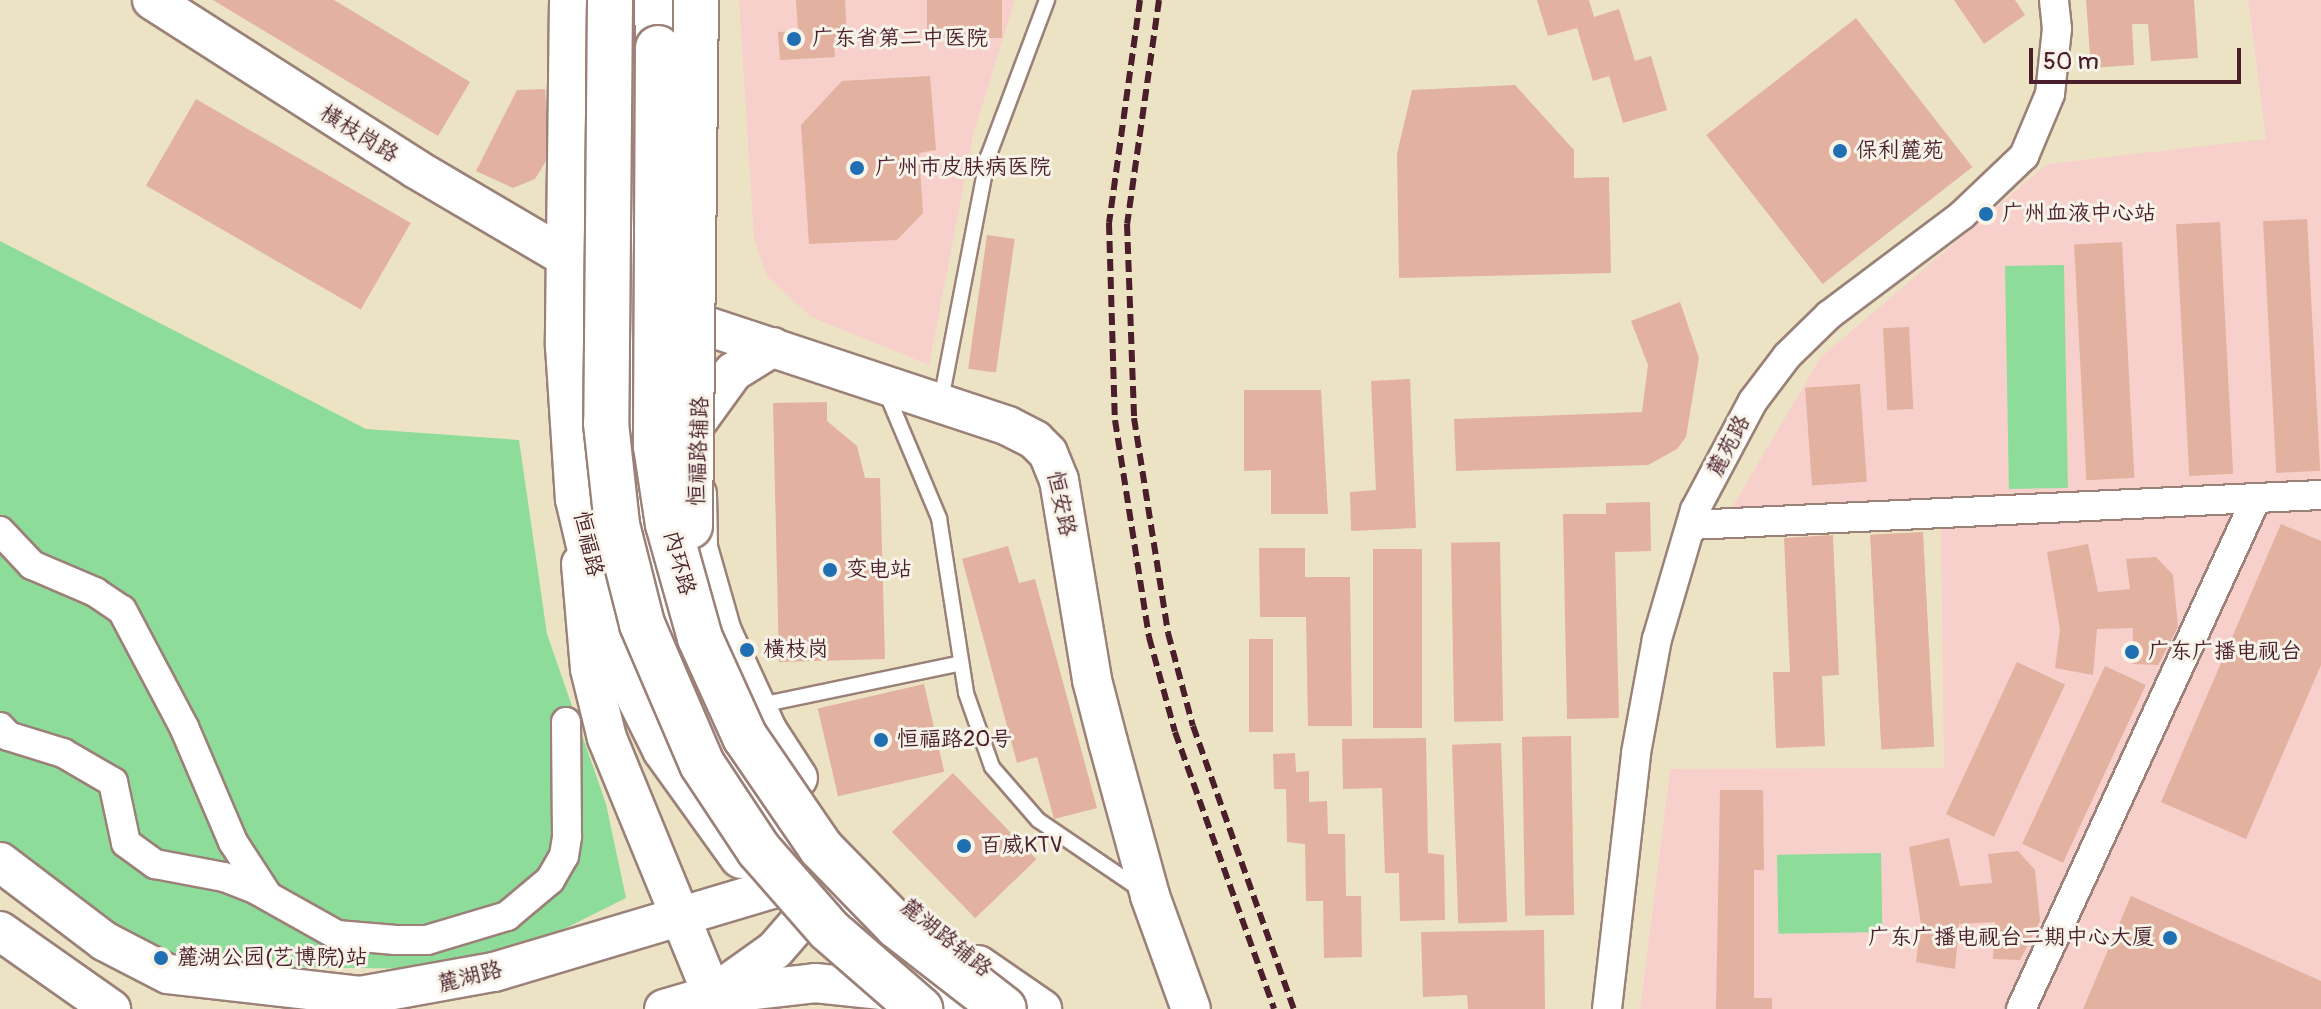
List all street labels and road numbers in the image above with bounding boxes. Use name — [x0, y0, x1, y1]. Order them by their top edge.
street label: 横枝岗路 — [315, 99, 403, 169]
street label: 恒福路辅路 — [684, 396, 714, 506]
street label: 麓苑路 — [1702, 411, 1756, 481]
street label: 恒安路 — [1041, 469, 1081, 539]
street label: 恒福路 — [568, 509, 608, 579]
street label: 内环路 — [658, 528, 700, 598]
street label: 麓湖路辅路 — [895, 893, 997, 983]
street label: 麓湖路 — [435, 956, 505, 998]

